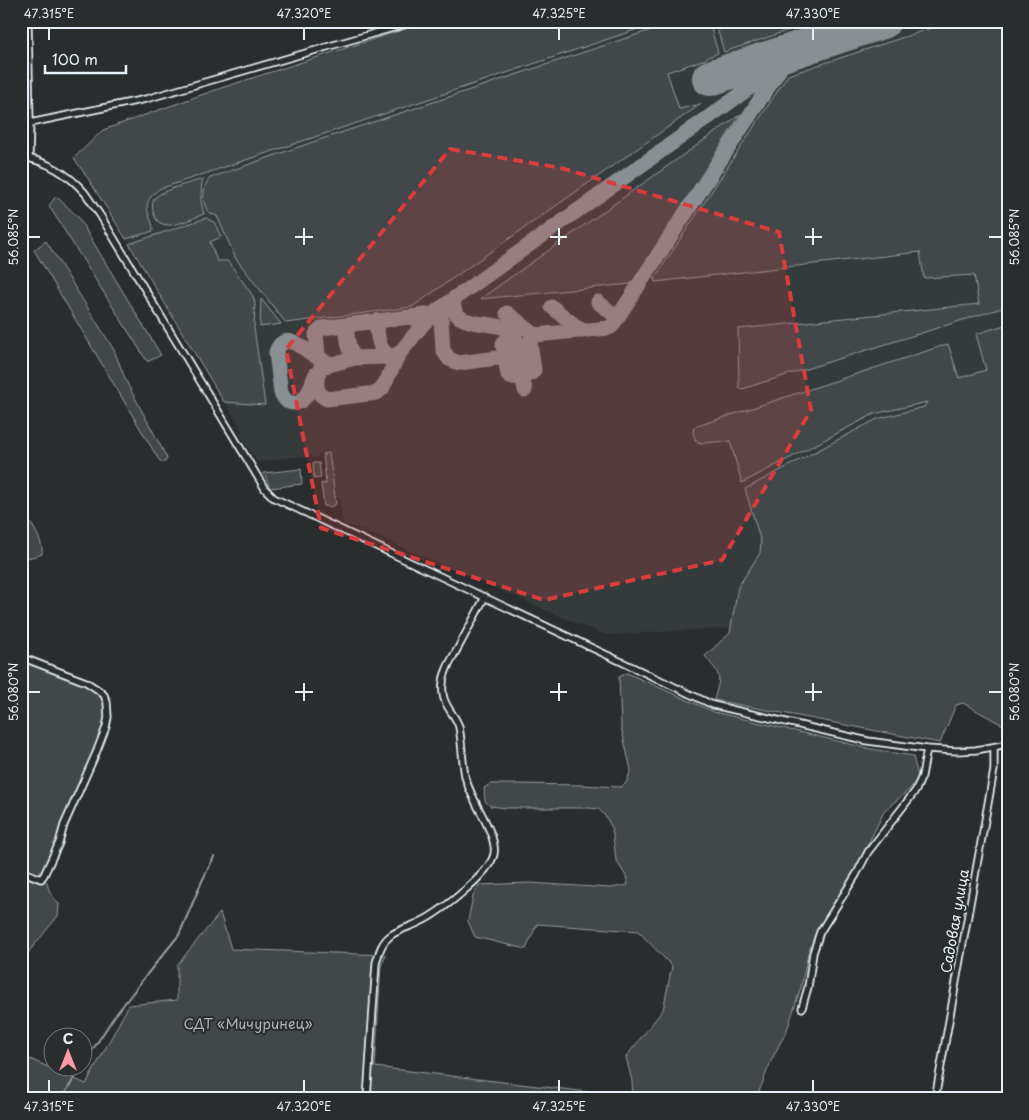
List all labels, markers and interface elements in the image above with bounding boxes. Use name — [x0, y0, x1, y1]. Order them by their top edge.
text: 47.315°E — [24, 4, 74, 22]
text: 47.320°E — [277, 4, 331, 22]
text: 47.325°E — [532, 4, 586, 22]
text: 47.330°E — [786, 4, 840, 22]
scale bar — [45, 42, 126, 74]
text: 100 m — [52, 47, 98, 70]
text: 56.085°N — [4, 209, 22, 265]
text: 56.085°N — [1005, 209, 1023, 265]
text: 56.080°N — [4, 663, 22, 721]
text: 56.080°N — [1005, 663, 1023, 721]
street label: Садовая улица — [935, 867, 974, 975]
park label: СДТ «Мичуринец» — [183, 1013, 313, 1034]
north arrow — [42, 1028, 92, 1078]
text: С — [63, 1028, 73, 1049]
text: 47.315°E — [24, 1097, 74, 1115]
text: 47.320°E — [277, 1097, 331, 1115]
text: 47.325°E — [532, 1097, 586, 1115]
text: 47.330°E — [786, 1097, 840, 1115]

